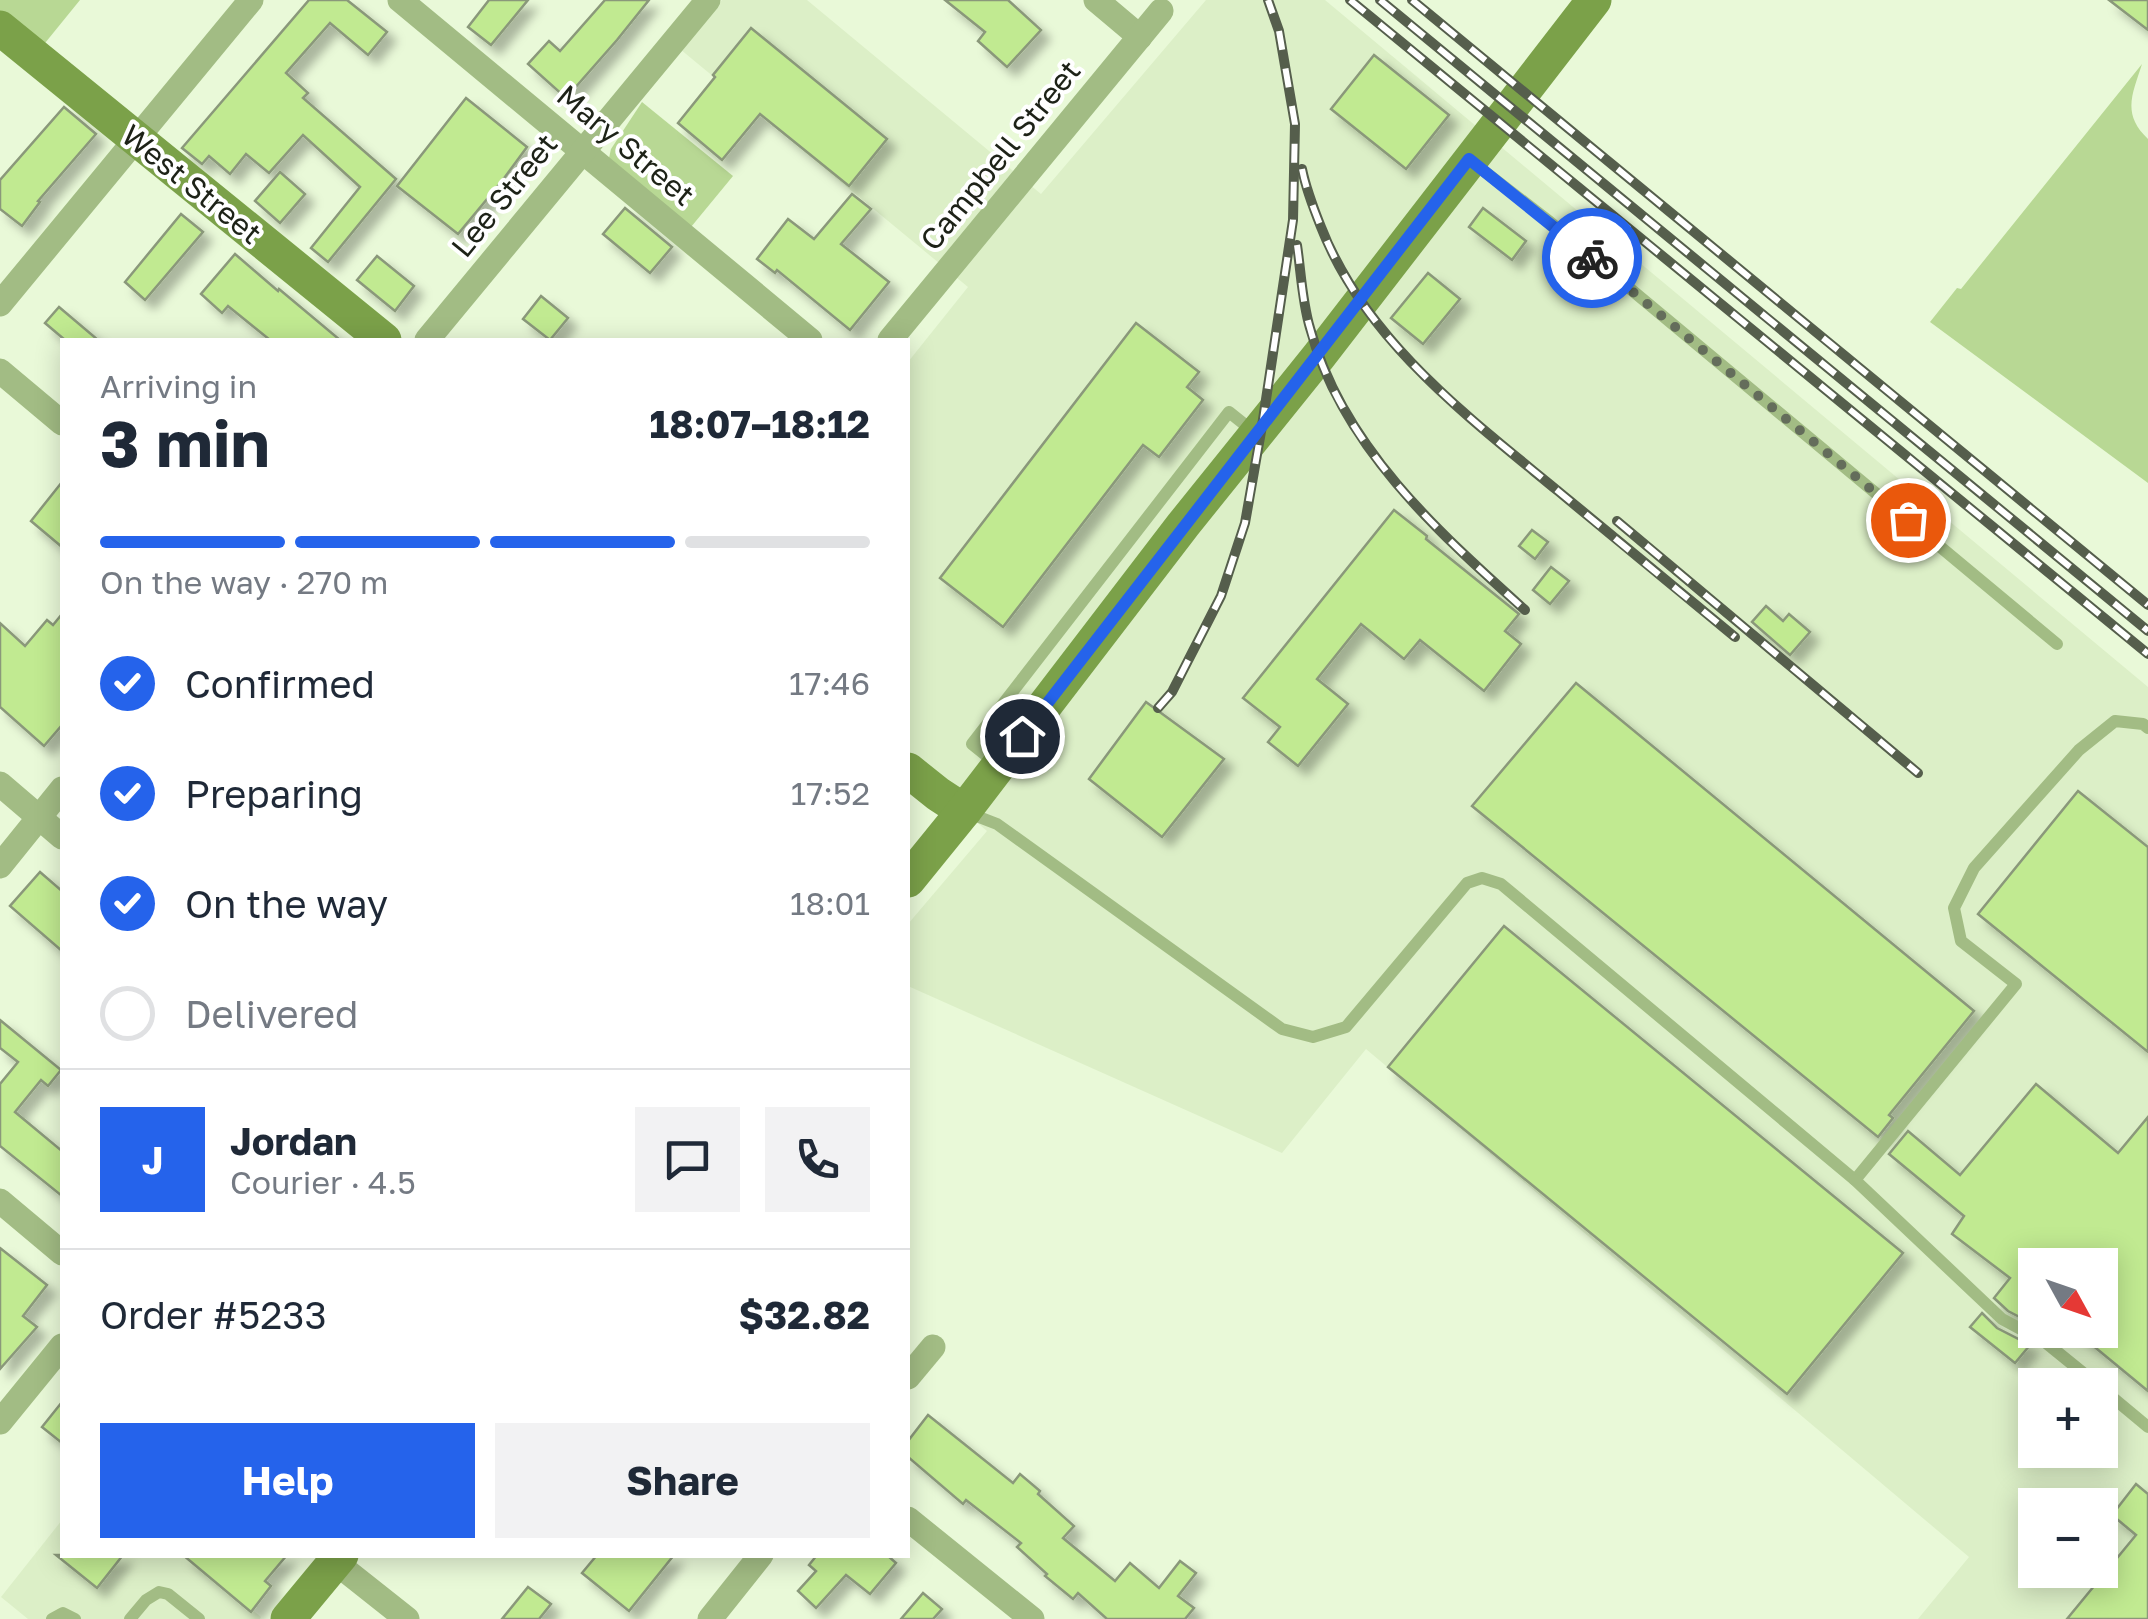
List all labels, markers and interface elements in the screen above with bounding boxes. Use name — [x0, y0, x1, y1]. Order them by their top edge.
street label: Campbell Street — [912, 53, 1088, 257]
street label: Mary Street — [550, 77, 702, 213]
street label: West Street — [115, 117, 269, 251]
street label: Lee Street — [443, 126, 565, 264]
courier — [1542, 208, 1642, 308]
icon: bike — [1565, 231, 1620, 286]
text: Arriving in — [100, 367, 257, 405]
text: 18:07–18:12 — [650, 401, 870, 446]
text: 3 min — [100, 403, 270, 481]
pin — [1866, 478, 1951, 563]
icon: bag — [1881, 493, 1936, 548]
text: On the way · 270 m — [100, 563, 388, 601]
icon: check — [100, 656, 155, 711]
text: Confirmed — [185, 661, 375, 706]
text: 17:46 — [789, 664, 870, 702]
pin — [980, 694, 1065, 779]
icon: home — [995, 709, 1050, 764]
icon: check — [100, 766, 155, 821]
text: Preparing — [185, 771, 363, 816]
text: 17:52 — [791, 774, 870, 812]
icon: check — [100, 876, 155, 931]
text: On the way — [185, 881, 388, 926]
text: 18:01 — [790, 884, 870, 922]
text: Delivered — [185, 991, 358, 1036]
button: chat — [635, 1107, 740, 1212]
button: phone — [765, 1107, 870, 1212]
text: Jordan — [230, 1118, 357, 1163]
text: J — [142, 1137, 163, 1182]
text: Courier · 4.5 — [230, 1163, 416, 1201]
north arrow — [2018, 1248, 2118, 1348]
map controls — [2018, 1248, 2118, 1588]
text: Order #5233 — [100, 1292, 327, 1337]
text: $32.82 — [739, 1292, 870, 1337]
button: + — [2018, 1368, 2118, 1468]
button: Help — [100, 1423, 475, 1538]
button: Share — [495, 1423, 870, 1538]
button: − — [2018, 1488, 2118, 1588]

